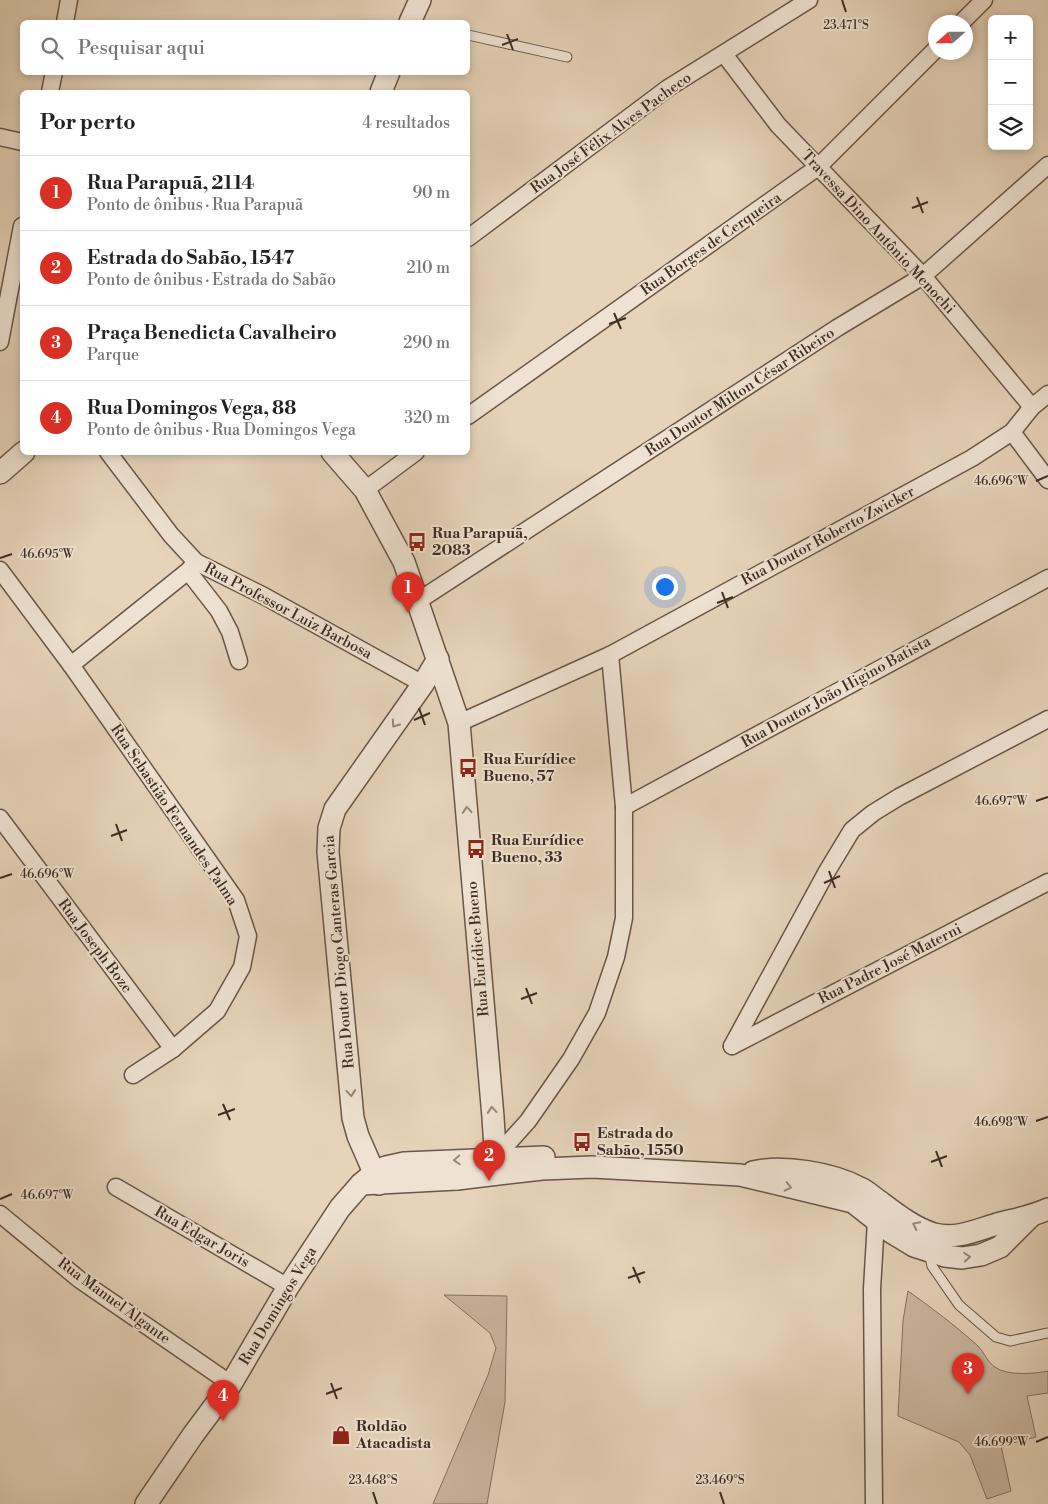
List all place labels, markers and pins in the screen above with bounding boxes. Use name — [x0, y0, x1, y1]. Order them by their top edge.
place label: Rua Parapuã, 2083 — [432, 524, 528, 560]
bus stop icon: Rua Parapuã, 2083 — [406, 531, 428, 553]
pin: 1 — [392, 572, 424, 613]
place label: Rua Eurídice Bueno, 57 — [483, 750, 576, 786]
bus stop icon: Rua Eurídice Bueno, 57 — [457, 757, 479, 779]
place label: Rua Eurídice Bueno, 33 — [491, 831, 584, 867]
bus stop icon: Rua Eurídice Bueno, 33 — [465, 838, 487, 860]
place label: Estrada do Sabão, 1550 — [597, 1124, 684, 1160]
bus stop icon: Estrada do Sabão, 1550 — [571, 1131, 593, 1153]
pin: 2 — [473, 1140, 505, 1181]
pin: 3 — [952, 1353, 984, 1394]
pin: 4 — [207, 1380, 239, 1421]
place label: Roldão Atacadista — [355, 1417, 432, 1453]
shop icon: Roldão Atacadista — [330, 1424, 352, 1446]

